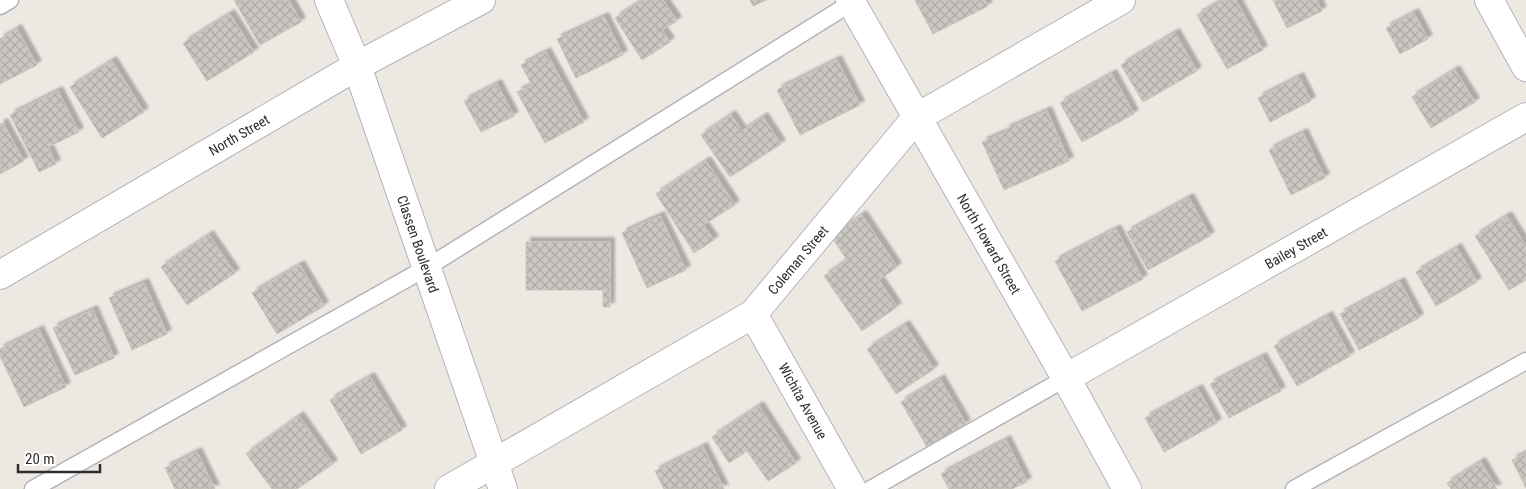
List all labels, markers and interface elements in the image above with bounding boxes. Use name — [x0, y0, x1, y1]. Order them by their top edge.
street label: North Street — [206, 111, 272, 159]
street label: North Howard Street — [954, 191, 1024, 297]
street label: Classen Boulevard — [394, 193, 442, 295]
street label: Coleman Street — [765, 222, 831, 298]
street label: Bailey Street — [1262, 224, 1330, 272]
street label: Wichita Avenue — [775, 360, 831, 442]
scale bar — [18, 442, 100, 474]
text: 20 m — [25, 450, 55, 468]

